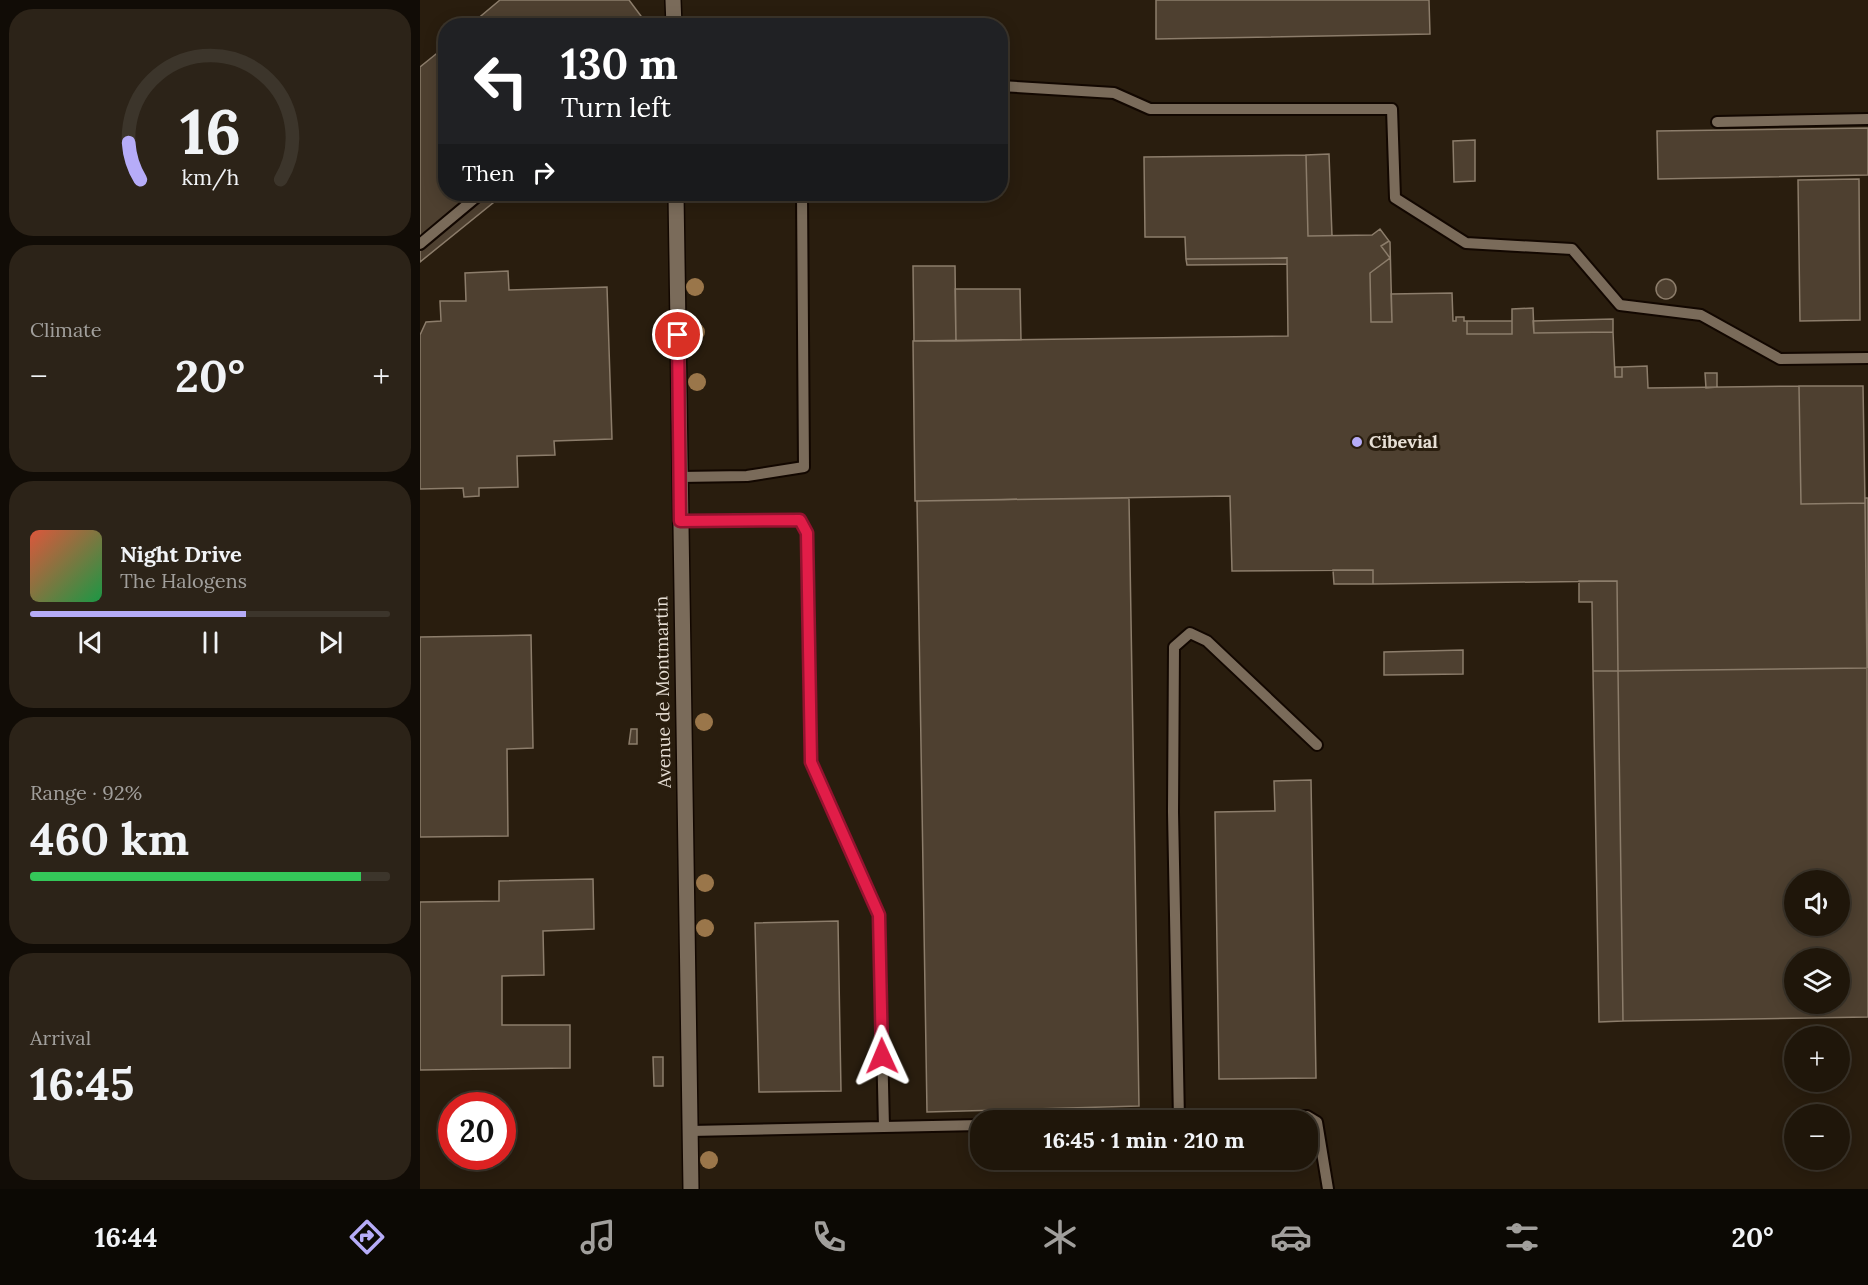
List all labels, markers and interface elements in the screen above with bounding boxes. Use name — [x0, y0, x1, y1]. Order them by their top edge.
text: 130 m — [561, 37, 678, 91]
icon: left — [462, 42, 540, 120]
text: Turn left — [561, 90, 671, 124]
text: 16 — [179, 91, 241, 171]
icon: right — [527, 156, 560, 189]
text: Then — [462, 159, 515, 187]
text: km/h — [181, 163, 239, 191]
pin — [652, 309, 703, 360]
text: Climate — [30, 317, 102, 342]
icon: arrive — [661, 318, 694, 351]
text: 20° — [175, 347, 245, 404]
text: − — [30, 355, 48, 397]
text: + — [372, 355, 390, 397]
place label: Cibevial — [1369, 430, 1438, 453]
marker: Cibevial — [1350, 435, 1364, 449]
text: Night Drive — [120, 540, 242, 568]
text: The Halogens — [120, 568, 247, 593]
street label: Avenue de Montmartin — [649, 596, 676, 789]
icon: previous — [74, 626, 107, 659]
icon: pause — [194, 626, 227, 659]
icon: next — [314, 626, 347, 659]
text: Range · 92% — [30, 780, 142, 805]
text: 460 km — [30, 810, 189, 867]
map controls — [1784, 870, 1850, 1170]
button: sound — [1784, 870, 1850, 936]
button: layers — [1784, 948, 1850, 1014]
position arrow — [850, 1024, 914, 1088]
text: Arrival — [30, 1025, 91, 1050]
button: + — [1784, 1026, 1850, 1092]
text: 16:45 — [30, 1055, 134, 1112]
speed limit sign: 20 — [438, 1092, 516, 1170]
button: − — [1784, 1104, 1850, 1170]
text: 16:45 · 1 min · 210 m — [1044, 1126, 1244, 1154]
icon: directions — [346, 1216, 388, 1258]
icon: music — [577, 1216, 619, 1258]
icon: phone — [808, 1216, 850, 1258]
icon: climate — [1039, 1216, 1081, 1258]
icon: car — [1270, 1216, 1312, 1258]
icon: filters — [1501, 1216, 1543, 1258]
text: 16:44 — [94, 1220, 157, 1254]
text: 20° — [1732, 1220, 1774, 1254]

